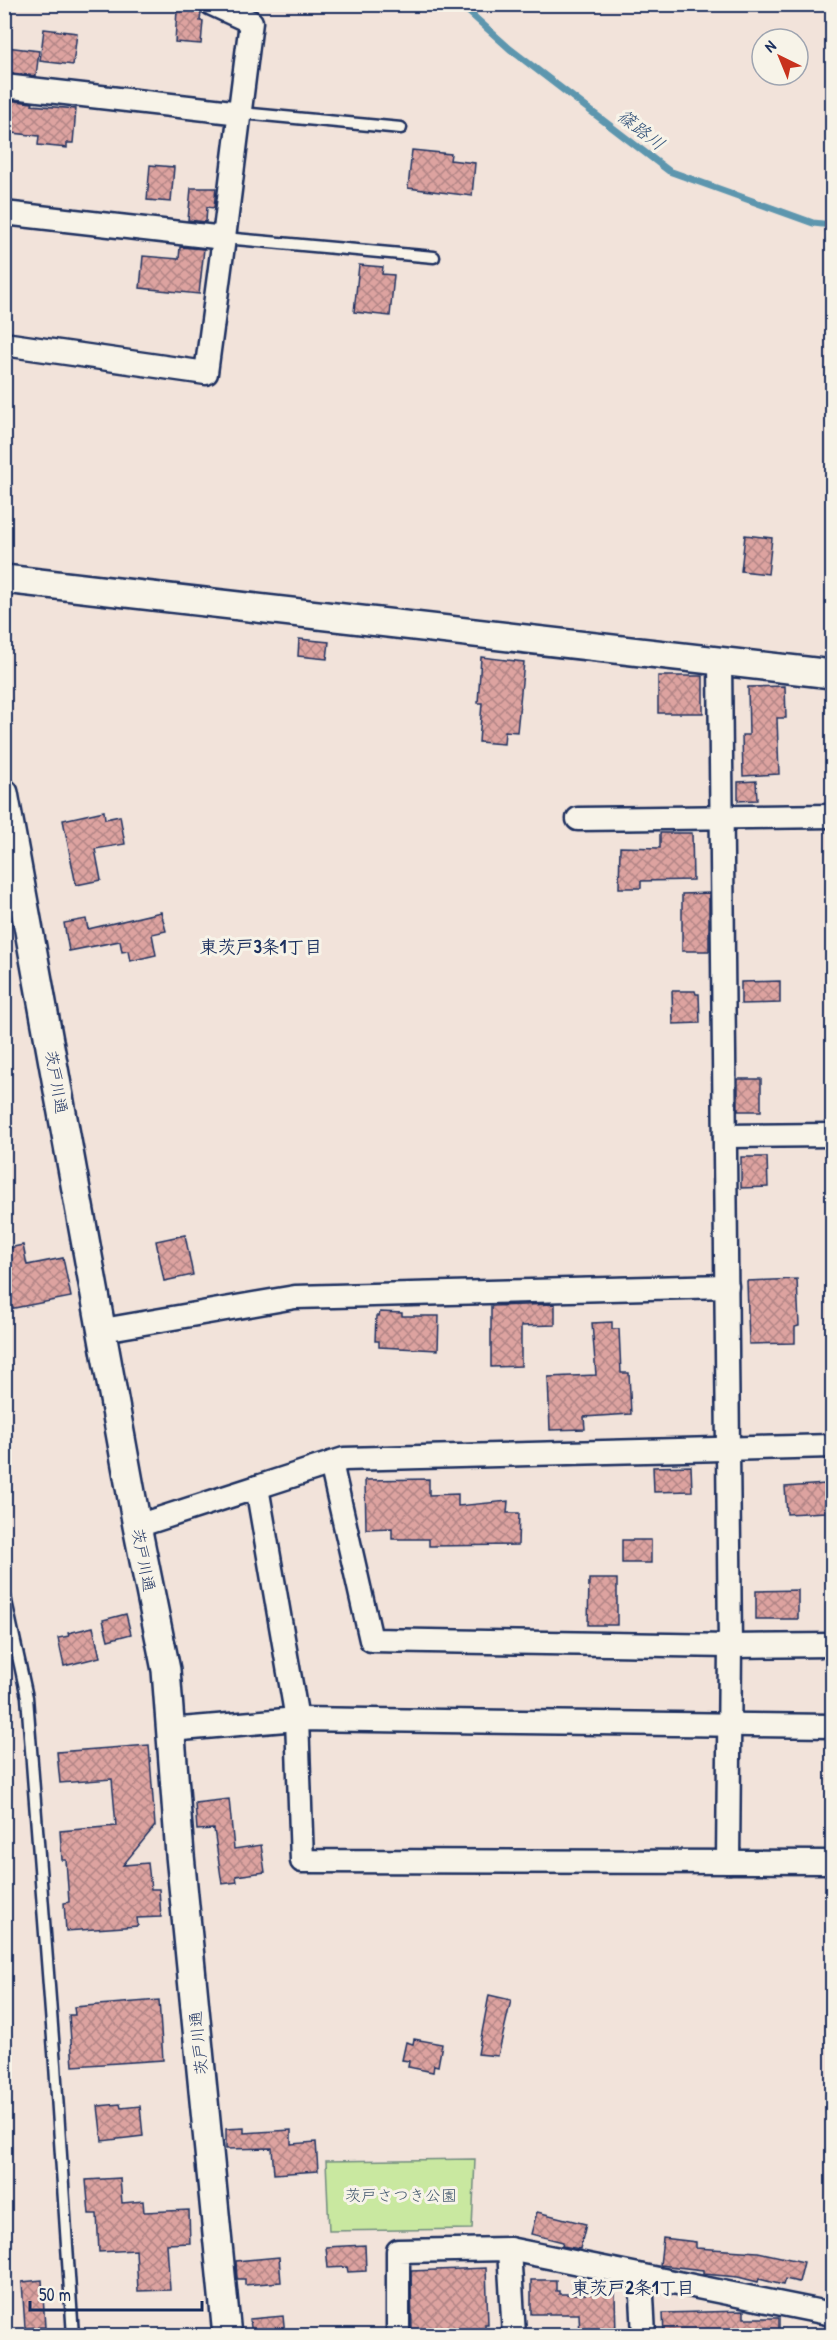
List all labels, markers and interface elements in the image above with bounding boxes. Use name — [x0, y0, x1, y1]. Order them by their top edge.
north arrow — [750, 27, 810, 87]
text: N — [759, 35, 781, 57]
water label: 篠路川 — [612, 103, 670, 156]
district label: 東茨戸3条1丁目 — [200, 934, 322, 959]
street label: 茨戸川通 — [41, 1049, 73, 1115]
street label: 茨戸川通 — [127, 1526, 161, 1594]
street label: 茨戸川通 — [184, 2010, 212, 2076]
park label: 茨戸さつき公園 — [345, 2184, 457, 2206]
scale bar — [30, 2274, 202, 2312]
district label: 東茨戸2条1丁目 — [572, 2275, 694, 2300]
text: 50 m — [39, 2282, 71, 2307]

